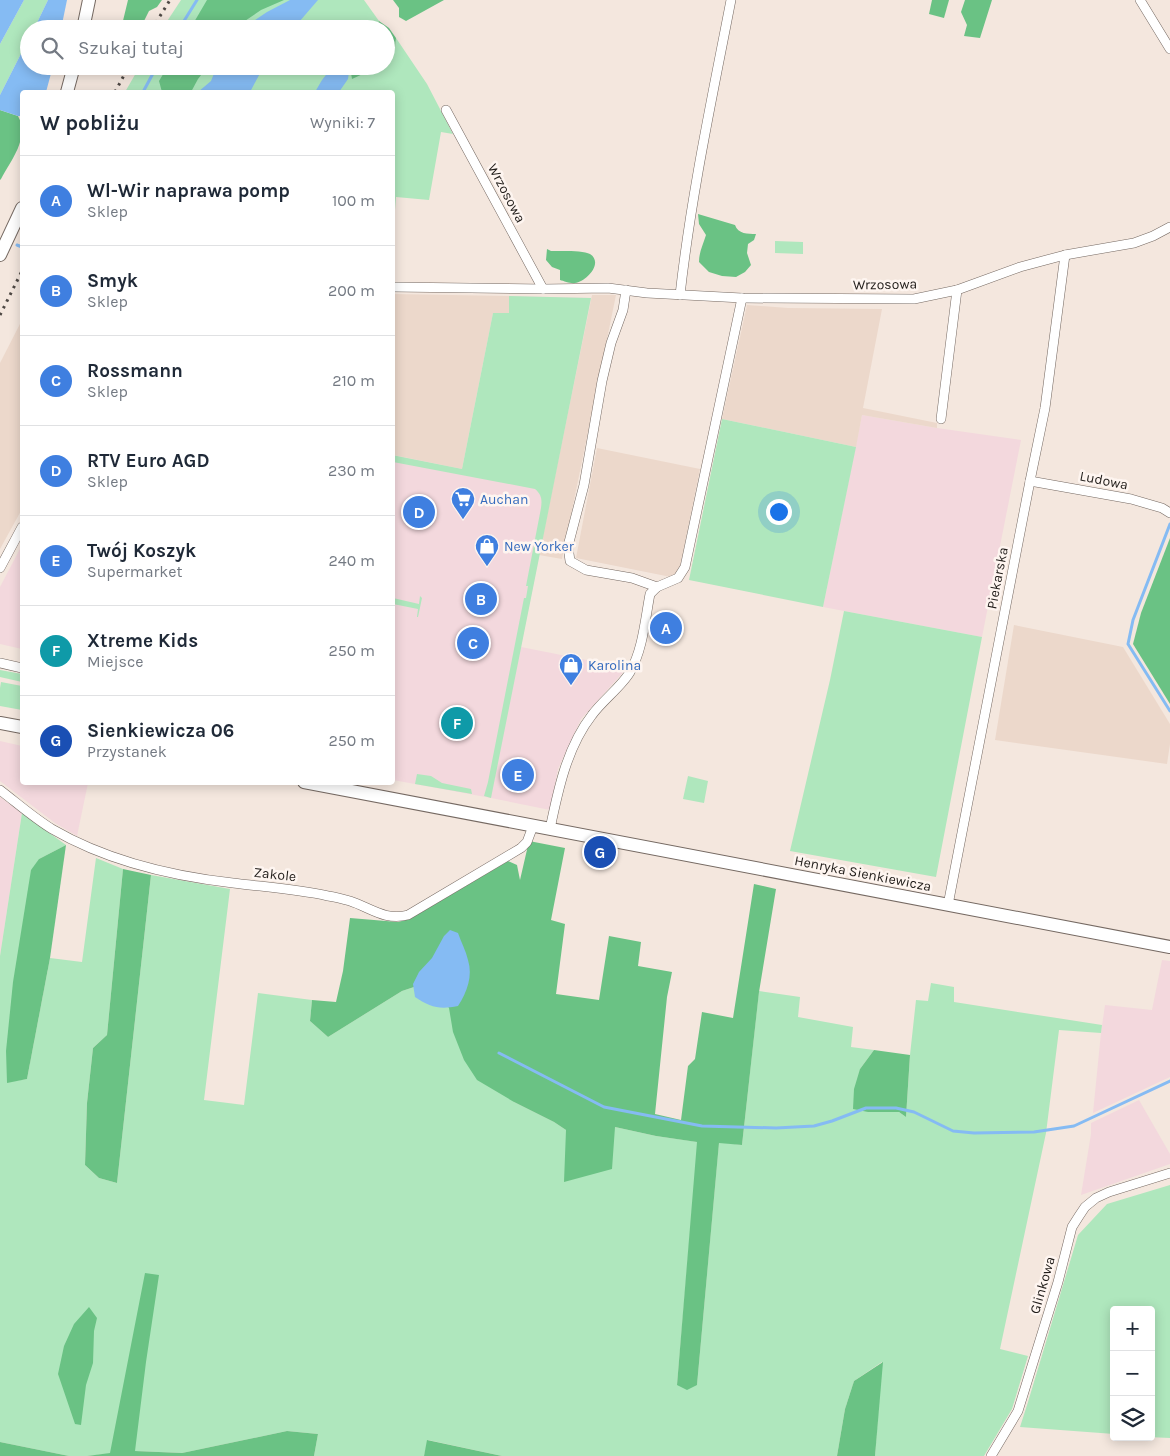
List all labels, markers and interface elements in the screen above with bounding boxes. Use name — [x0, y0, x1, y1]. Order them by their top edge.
search box — [20, 20, 395, 75]
icon: search — [38, 34, 66, 62]
text: Szukaj tutaj — [78, 37, 184, 59]
text: W pobliżu — [40, 111, 140, 135]
text: Wyniki: 7 — [310, 113, 375, 132]
street label: Wrzosowa — [484, 161, 529, 226]
text: Wl-Wir naprawa pomp — [87, 180, 290, 202]
text: A — [51, 191, 61, 210]
text: 100 m — [332, 191, 375, 210]
text: Sklep — [87, 202, 128, 221]
text: Smyk — [87, 270, 138, 292]
street label: Wrzosowa — [853, 275, 917, 294]
text: B — [51, 281, 61, 300]
text: 200 m — [328, 281, 375, 300]
text: Sklep — [87, 292, 128, 311]
text: Rossmann — [87, 360, 183, 382]
text: C — [51, 371, 61, 390]
text: 210 m — [332, 371, 375, 390]
text: Sklep — [87, 382, 128, 401]
text: RTV Euro AGD — [87, 450, 209, 472]
text: D — [51, 461, 61, 480]
text: 230 m — [328, 461, 375, 480]
street label: Ludowa — [1078, 467, 1129, 493]
text: Sklep — [87, 472, 128, 491]
supermarket icon: Auchan — [450, 486, 476, 520]
place label: Auchan — [480, 491, 528, 508]
pin: D — [403, 493, 435, 531]
your location — [766, 499, 792, 525]
shop icon: New Yorker — [474, 533, 500, 567]
place label: New Yorker — [504, 538, 575, 555]
text: Twój Koszyk — [87, 540, 196, 562]
street label: Piekarska — [983, 546, 1012, 611]
text: E — [51, 551, 61, 570]
text: 240 m — [329, 551, 375, 570]
text: Supermarket — [87, 562, 183, 581]
pin: B — [465, 580, 497, 618]
pin: A — [650, 609, 682, 647]
pin: C — [457, 624, 489, 662]
text: Xtreme Kids — [87, 630, 198, 652]
text: F — [52, 641, 60, 660]
text: 250 m — [328, 641, 375, 660]
text: Miejsce — [87, 652, 143, 671]
shop icon: Karolina — [558, 652, 584, 686]
place label: Karolina — [588, 657, 641, 674]
pin: F — [441, 704, 473, 742]
text: Sienkiewicza 06 — [87, 720, 234, 742]
text: G — [51, 731, 61, 750]
text: 250 m — [328, 731, 375, 750]
text: Przystanek — [87, 742, 167, 761]
pin: E — [502, 756, 534, 794]
pin: G — [584, 833, 616, 871]
street label: Henryka Sienkiewicza — [793, 852, 933, 895]
street label: Zakole — [253, 864, 297, 885]
street label: Glinkowa — [1026, 1254, 1059, 1316]
map controls — [1110, 1306, 1155, 1441]
button: + — [1110, 1306, 1155, 1351]
button: − — [1110, 1351, 1155, 1396]
button: layers — [1110, 1396, 1155, 1441]

